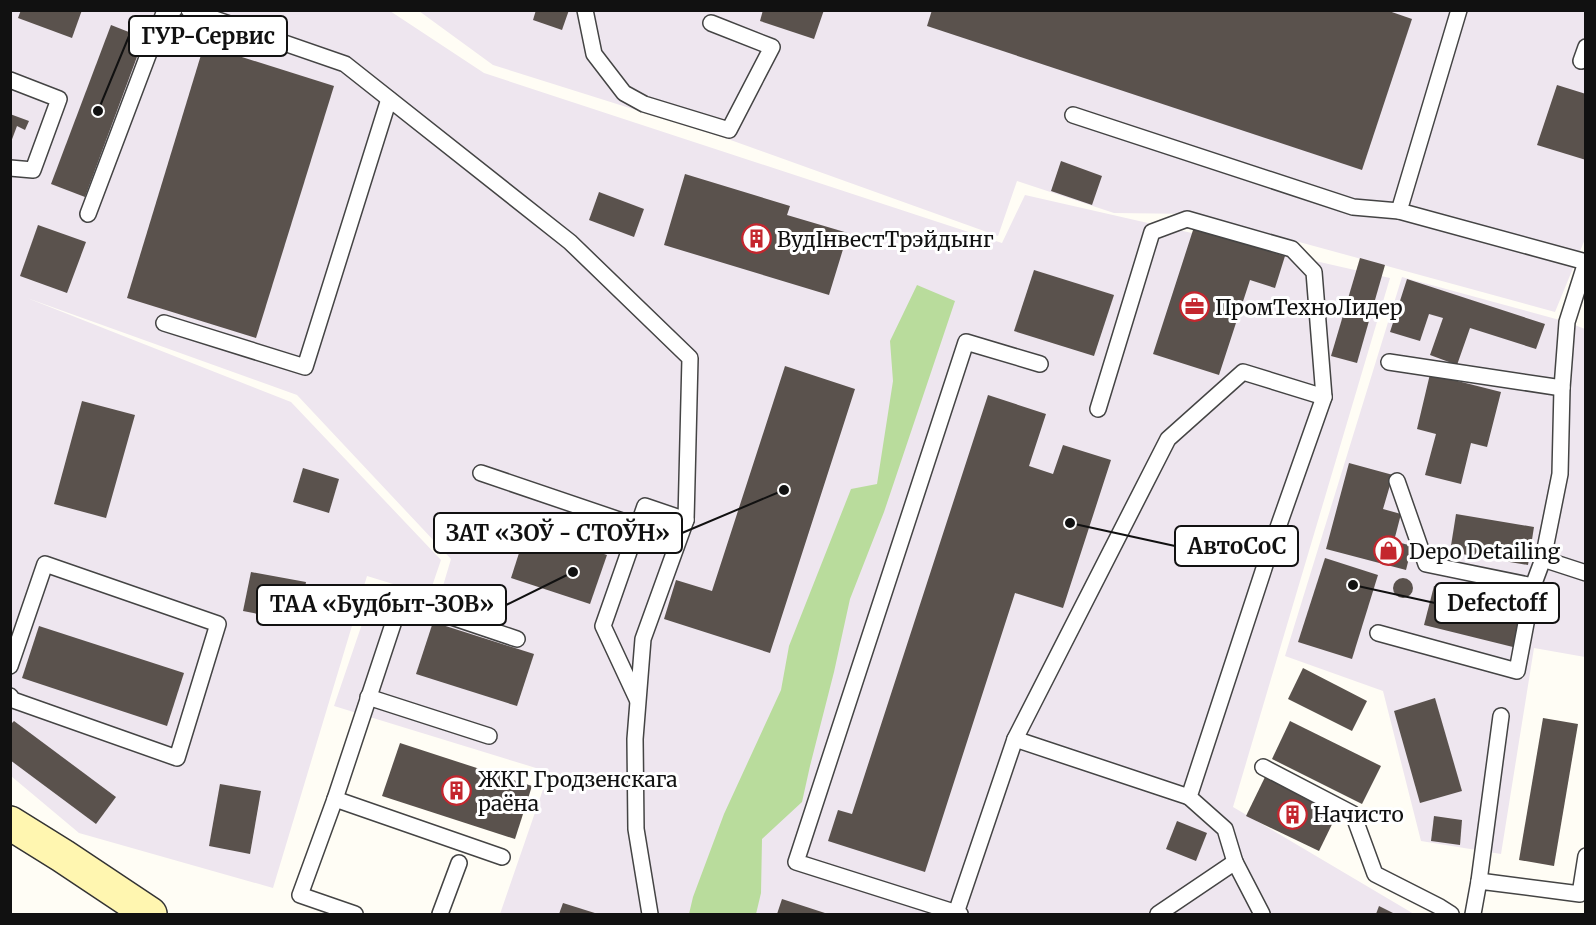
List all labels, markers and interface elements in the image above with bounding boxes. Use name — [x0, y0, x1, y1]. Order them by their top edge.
callout: ГУР-Сервис — [129, 16, 287, 56]
text: ГУР-Сервис — [141, 22, 275, 50]
building icon: ВудІнвестТрэйдынг — [740, 223, 772, 255]
place label: ВудІнвестТрэйдынг — [777, 226, 994, 253]
office icon: ПромТехноЛидер — [1178, 291, 1210, 323]
place label: ПромТехноЛидер — [1215, 294, 1403, 321]
callout: ЗАТ «ЗОЎ - СТОЎН» — [434, 513, 682, 553]
text: ЗАТ «ЗОЎ - СТОЎН» — [446, 518, 670, 547]
callout: АвтоСоС — [1175, 526, 1298, 566]
text: АвтоСоС — [1186, 532, 1287, 560]
shop icon: Depo Detailing — [1372, 535, 1404, 567]
place label: Depo Detailing — [1409, 538, 1560, 565]
callout: Defectoff — [1435, 583, 1559, 623]
callout: ТАА «Будбыт-ЗОВ» — [257, 585, 506, 625]
text: Defectoff — [1447, 589, 1548, 617]
text: ТАА «Будбыт-ЗОВ» — [270, 590, 494, 618]
place label: ЖКГ Гродзенскага раёна — [478, 766, 677, 817]
building icon: ЖКГ Гродзенскага раёна — [441, 775, 473, 807]
building icon: Начисто — [1276, 798, 1308, 830]
place label: Начисто — [1313, 801, 1404, 828]

